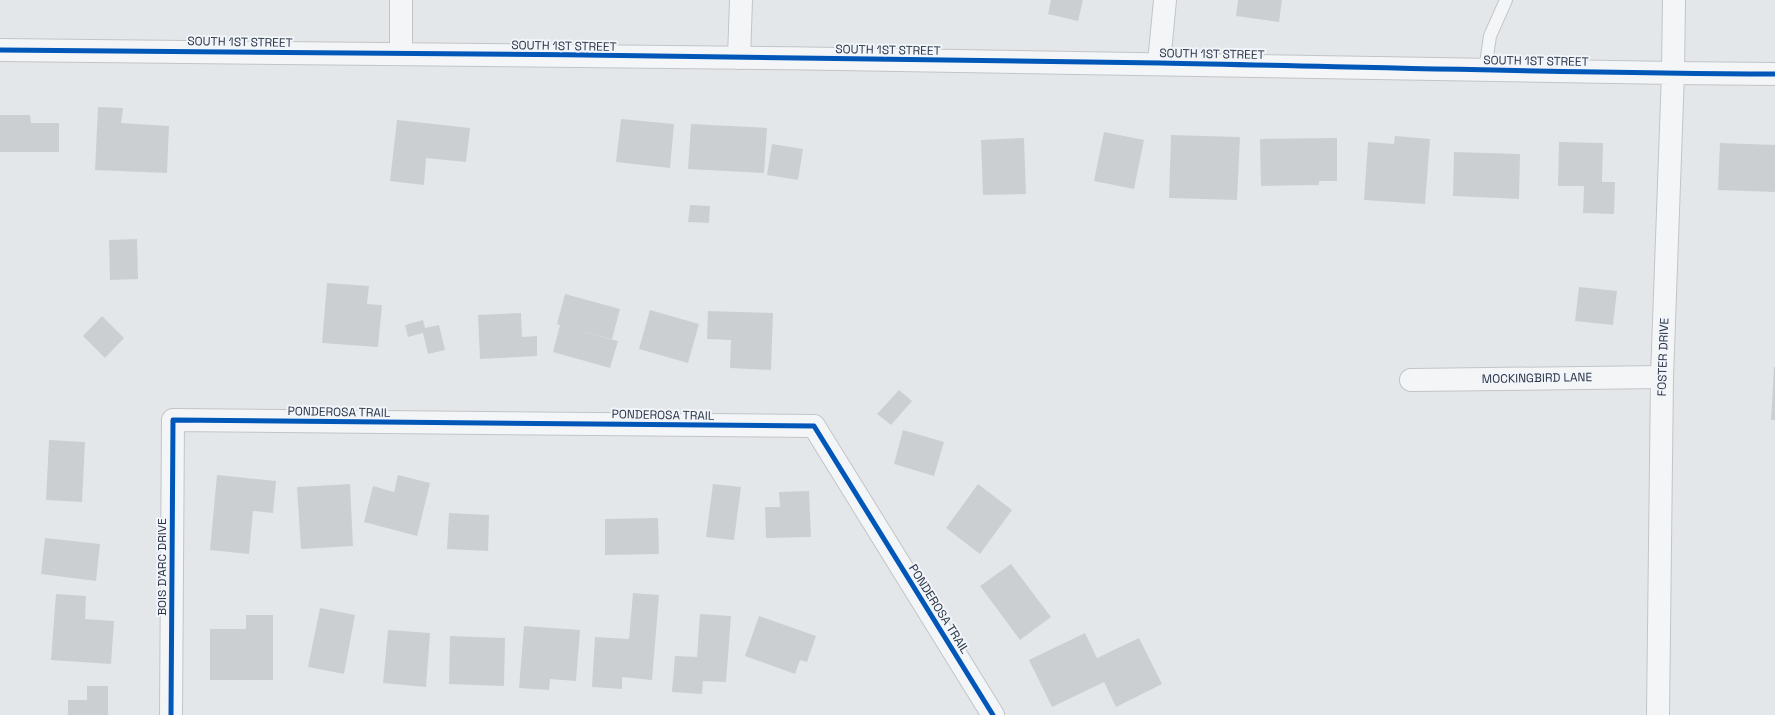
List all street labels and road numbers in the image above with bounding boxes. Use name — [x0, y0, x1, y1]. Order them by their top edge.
street label: SOUTH 1ST STREET — [187, 33, 293, 51]
street label: SOUTH 1ST STREET — [511, 37, 617, 55]
street label: SOUTH 1ST STREET — [835, 41, 941, 59]
street label: SOUTH 1ST STREET — [1159, 45, 1265, 63]
street label: SOUTH 1ST STREET — [1483, 52, 1589, 70]
street label: FOSTER DRIVE — [1654, 317, 1672, 397]
street label: MOCKINGBIRD LANE — [1482, 369, 1593, 387]
street label: PONDEROSA TRAIL — [288, 403, 391, 421]
street label: PONDEROSA TRAIL — [612, 406, 715, 424]
street label: BOIS D'ARC DRIVE — [154, 518, 170, 616]
street label: PONDEROSA TRAIL — [905, 561, 973, 657]

